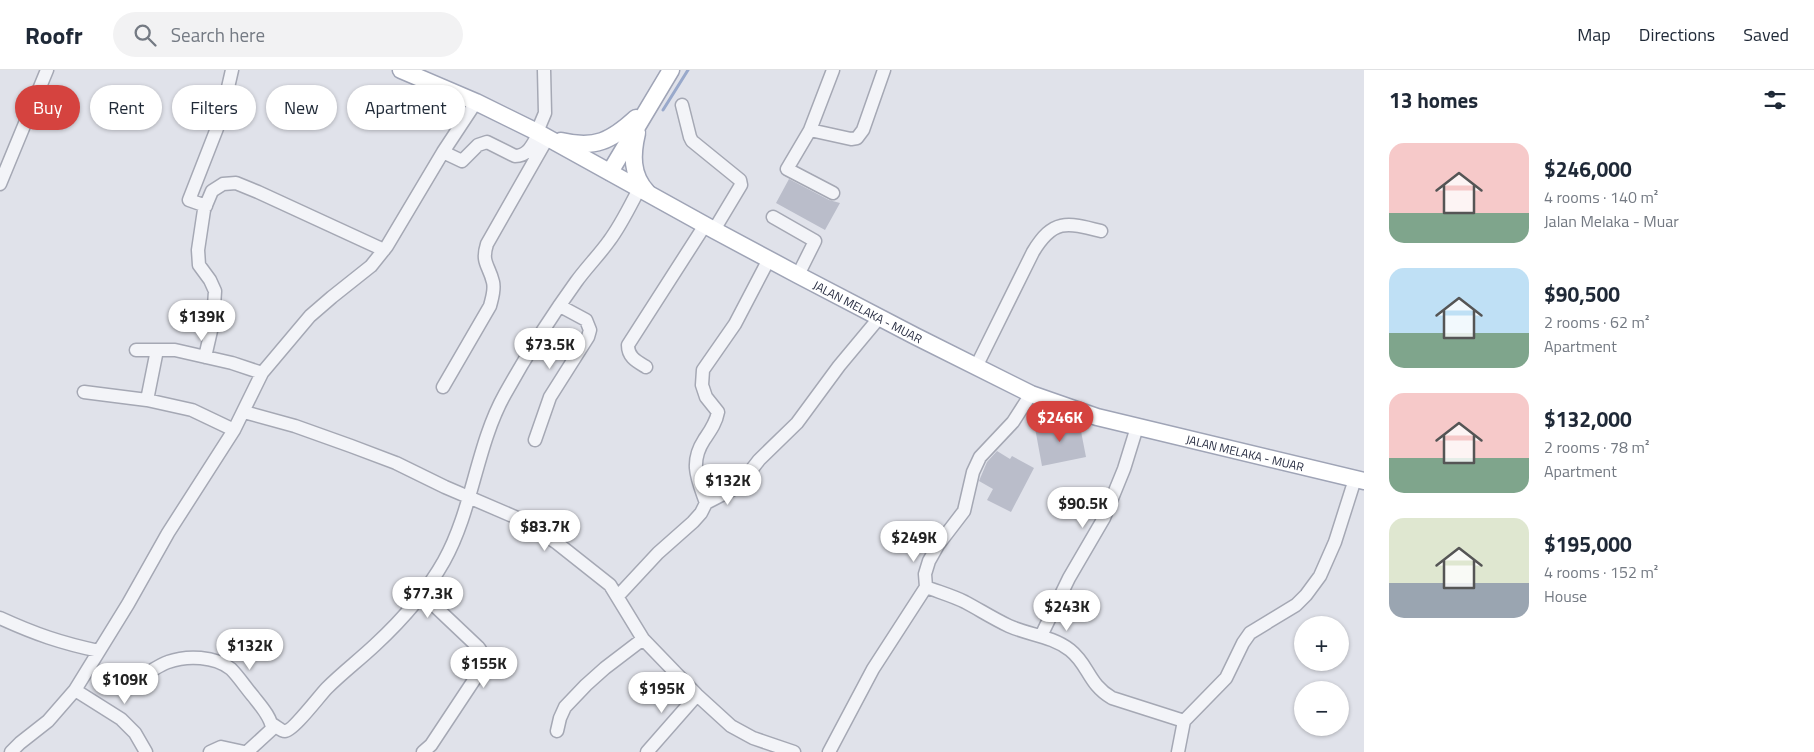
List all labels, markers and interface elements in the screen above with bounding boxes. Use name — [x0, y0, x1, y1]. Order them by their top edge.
search box — [113, 12, 463, 57]
text: Roofr — [25, 17, 83, 53]
text: Search here — [171, 20, 265, 49]
icon: search — [131, 21, 159, 49]
text: Map — [1577, 21, 1611, 48]
text: Directions — [1639, 21, 1715, 48]
text: Saved — [1743, 21, 1789, 48]
text: 13 homes — [1389, 84, 1478, 116]
chip: Buy — [15, 85, 80, 130]
chip: Rent — [90, 85, 162, 130]
chip: Filters — [172, 85, 256, 130]
chip: New — [266, 85, 337, 130]
chip: Apartment — [347, 85, 465, 130]
icon: filters — [1761, 86, 1789, 114]
text: $246,000 — [1544, 153, 1632, 185]
icon: home — [1429, 163, 1489, 223]
text: 4 rooms · 140 m² — [1544, 185, 1658, 209]
text: Jalan Melaka - Muar — [1544, 209, 1679, 233]
street label: JALAN MELAKA - MUAR — [810, 275, 926, 348]
text: $90,500 — [1544, 278, 1620, 310]
icon: home — [1429, 288, 1489, 348]
pin: $139K — [167, 300, 237, 342]
text: $139K — [179, 304, 225, 328]
text: 2 rooms · 62 m² — [1544, 310, 1649, 334]
pin: $73.5K — [509, 328, 591, 370]
text: $73.5K — [525, 332, 575, 356]
text: Apartment — [1544, 334, 1617, 358]
pin: $246K — [1025, 400, 1095, 443]
text: $132,000 — [1544, 403, 1632, 435]
text: $246K — [1037, 405, 1083, 429]
icon: home — [1429, 413, 1489, 473]
street label: JALAN MELAKA - MUAR — [1184, 429, 1306, 476]
text: 2 rooms · 78 m² — [1544, 435, 1649, 459]
text: Apartment — [1544, 459, 1617, 483]
pin: $132K — [693, 464, 763, 506]
text: $132K — [705, 468, 751, 492]
pin: $90.5K — [1042, 486, 1124, 529]
text: $90.5K — [1058, 491, 1108, 515]
pin: $83.7K — [504, 510, 586, 552]
text: $83.7K — [520, 514, 570, 538]
pin: $249K — [879, 520, 949, 563]
text: $249K — [891, 525, 937, 549]
text: $195,000 — [1544, 528, 1632, 560]
icon: home — [1429, 538, 1489, 598]
text: 4 rooms · 152 m² — [1544, 560, 1658, 584]
pin: $77.3K — [387, 576, 469, 619]
text: $77.3K — [403, 581, 453, 605]
text: House — [1544, 584, 1587, 608]
pin: $243K — [1032, 590, 1102, 632]
text: $243K — [1044, 594, 1090, 618]
map controls — [1294, 616, 1349, 736]
button: + — [1294, 616, 1349, 671]
pin: $132K — [215, 628, 285, 671]
text: $132K — [227, 633, 273, 657]
pin: $155K — [449, 646, 519, 689]
text: $155K — [461, 651, 507, 675]
pin: $109K — [90, 662, 160, 705]
text: $109K — [102, 667, 148, 691]
pin: $195K — [627, 672, 697, 714]
text: $195K — [639, 676, 685, 700]
button: − — [1294, 681, 1349, 736]

